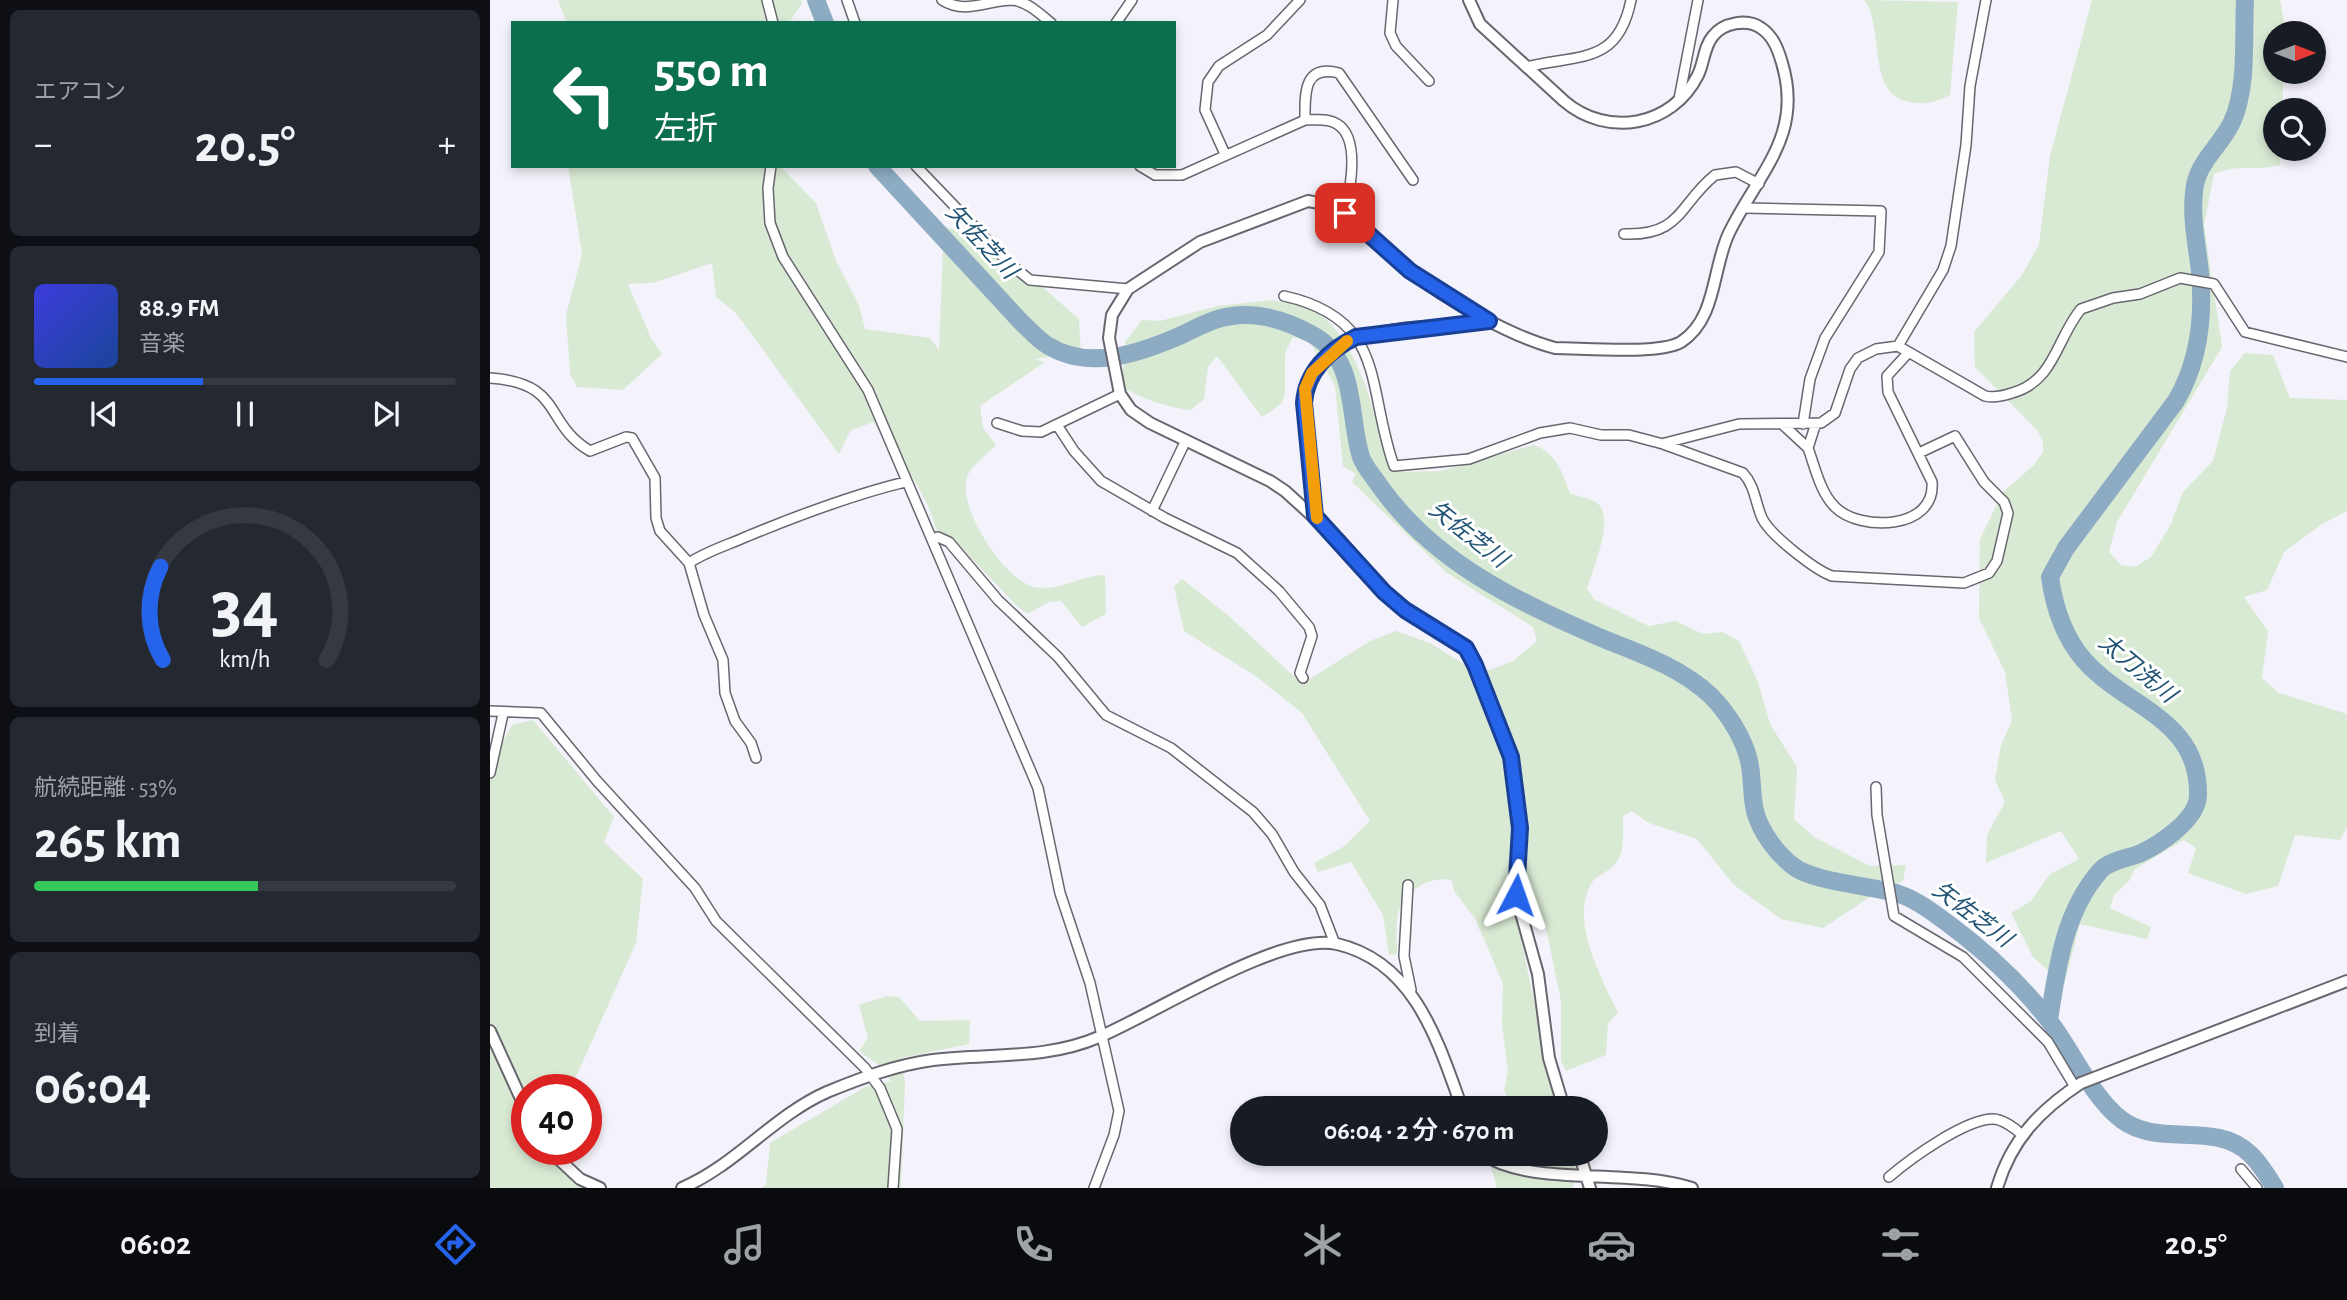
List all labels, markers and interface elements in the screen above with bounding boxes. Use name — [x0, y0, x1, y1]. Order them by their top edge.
north arrow — [2263, 21, 2326, 84]
map controls — [2263, 21, 2326, 161]
text: 550 m — [654, 47, 769, 96]
icon: left — [539, 49, 630, 140]
text: エアコン — [34, 81, 126, 104]
button: search — [2263, 98, 2326, 161]
text: 左折 — [654, 113, 718, 145]
text: 20.5° — [194, 119, 296, 171]
text: − — [34, 126, 52, 164]
text: + — [438, 126, 456, 164]
pin — [1315, 183, 1375, 243]
icon: arrive — [1326, 194, 1364, 232]
water label: 矢佐芝川 — [941, 199, 1024, 286]
text: 88.9 FM — [139, 295, 219, 321]
text: 音楽 — [139, 333, 185, 356]
icon: previous — [85, 395, 123, 433]
icon: pause — [226, 395, 264, 433]
icon: next — [367, 395, 405, 433]
water label: 矢佐芝川 — [1425, 496, 1515, 574]
text: 34 — [211, 572, 279, 645]
water label: 太刀洗川 — [2094, 629, 2183, 709]
text: km/h — [219, 647, 271, 672]
text: 航続距離 · 53% — [34, 777, 177, 800]
text: 265 km — [34, 815, 182, 867]
position arrow — [1479, 858, 1553, 932]
water label: 矢佐芝川 — [1928, 877, 2019, 954]
text: 到着 — [34, 1023, 80, 1046]
text: 06:04 — [34, 1061, 151, 1113]
speed limit sign: 40 — [511, 1074, 602, 1165]
text: 06:04 · 2 分 · 670 m — [1324, 1118, 1514, 1144]
icon: directions — [431, 1220, 480, 1269]
icon: music — [720, 1220, 769, 1269]
icon: phone — [1009, 1220, 1058, 1269]
icon: climate — [1298, 1220, 1347, 1269]
icon: car — [1587, 1220, 1636, 1269]
icon: filters — [1876, 1220, 1925, 1269]
text: 06:02 — [120, 1228, 191, 1260]
text: 20.5° — [2165, 1228, 2227, 1260]

